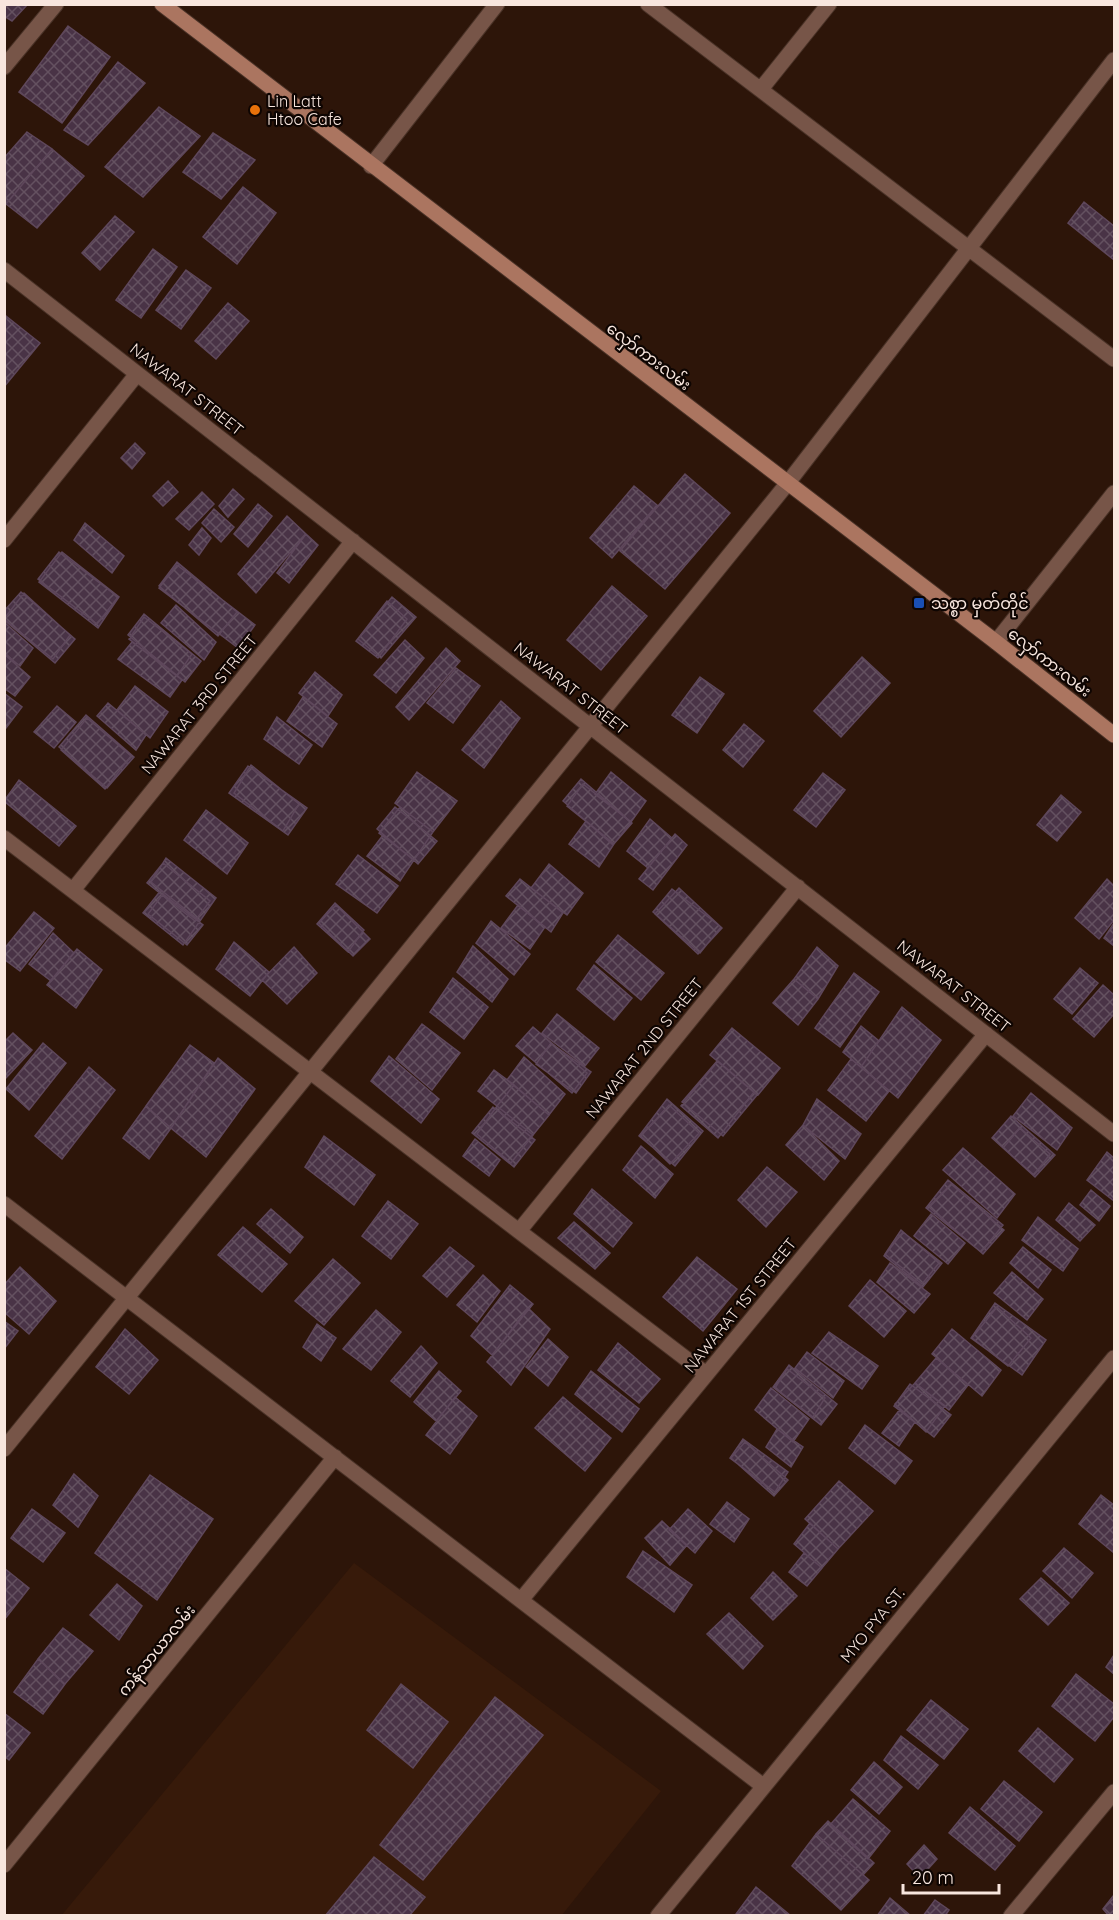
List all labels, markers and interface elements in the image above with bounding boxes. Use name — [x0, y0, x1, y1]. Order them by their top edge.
place label: Lin Latt Htoo Cafe — [267, 91, 342, 129]
marker: Lin Latt Htoo Cafe — [248, 103, 262, 117]
street label: လှော်ကားလမ်း — [600, 317, 696, 398]
street label: NAWARAT STREET — [126, 338, 248, 440]
place label: သစ္စာ မှတ်တိုင် — [931, 592, 1029, 618]
marker: သစ္စာ မှတ်တိုင် — [912, 596, 926, 610]
street label: လှော်ကားလမ်း — [1001, 622, 1096, 705]
street label: NAWARAT 3RD STREET — [137, 630, 262, 778]
street label: NAWARAT STREET — [510, 637, 632, 739]
street label: NAWARAT STREET — [893, 935, 1015, 1037]
street label: NAWARAT 2ND STREET — [581, 973, 707, 1122]
street label: NAWARAT 1ST STREET — [679, 1233, 801, 1376]
street label: MYO PYA ST. — [836, 1583, 908, 1667]
street label: ကန်သာယာလမ်း — [112, 1600, 202, 1702]
scale bar — [903, 1857, 999, 1895]
text: 20 m — [912, 1866, 954, 1889]

